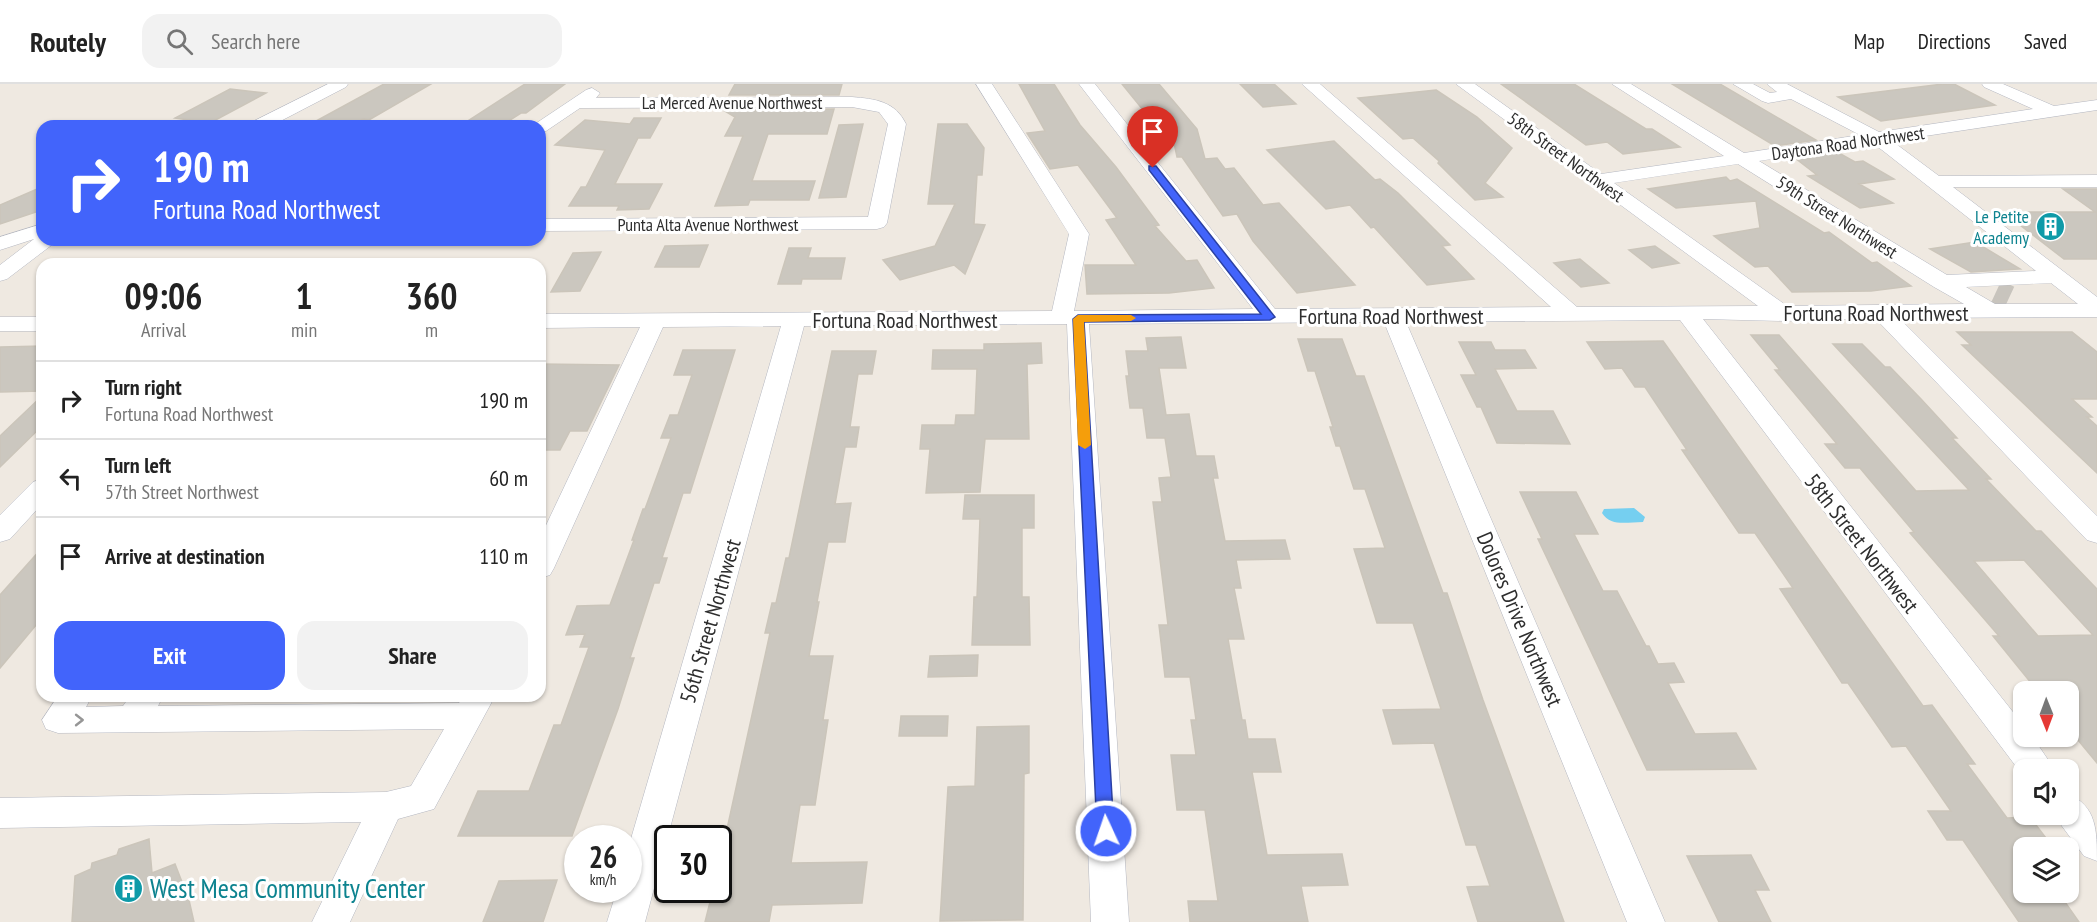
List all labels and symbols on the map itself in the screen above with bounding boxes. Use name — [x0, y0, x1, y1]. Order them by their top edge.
street label: La Merced Avenue Northwest — [642, 91, 822, 114]
pin — [1127, 106, 1178, 168]
street label: 58th Street Northwest — [1503, 107, 1629, 207]
street label: Daytona Road Northwest — [1770, 121, 1926, 165]
street label: 59th Street Northwest — [1772, 171, 1902, 263]
place label: Le Petite Academy — [1973, 205, 2029, 249]
building icon: Le Petite Academy — [2034, 210, 2066, 242]
street label: Punta Alta Avenue Northwest — [618, 213, 799, 236]
street label: Fortuna Road Northwest — [1783, 299, 1969, 327]
street label: Fortuna Road Northwest — [1298, 302, 1484, 330]
street label: Fortuna Road Northwest — [812, 306, 998, 334]
street label: 58th Street Northwest — [1799, 468, 1925, 618]
street label: Dolores Drive Northwest — [1471, 528, 1569, 710]
street label: 56th Street Northwest — [673, 536, 747, 706]
north arrow — [2013, 681, 2079, 747]
one-way arrow — [74, 714, 83, 726]
position arrow — [1074, 799, 1138, 863]
speed limit sign: 30 — [654, 825, 732, 903]
place label: West Mesa Community Center — [150, 871, 426, 905]
building icon: West Mesa Community Center — [113, 872, 145, 904]

